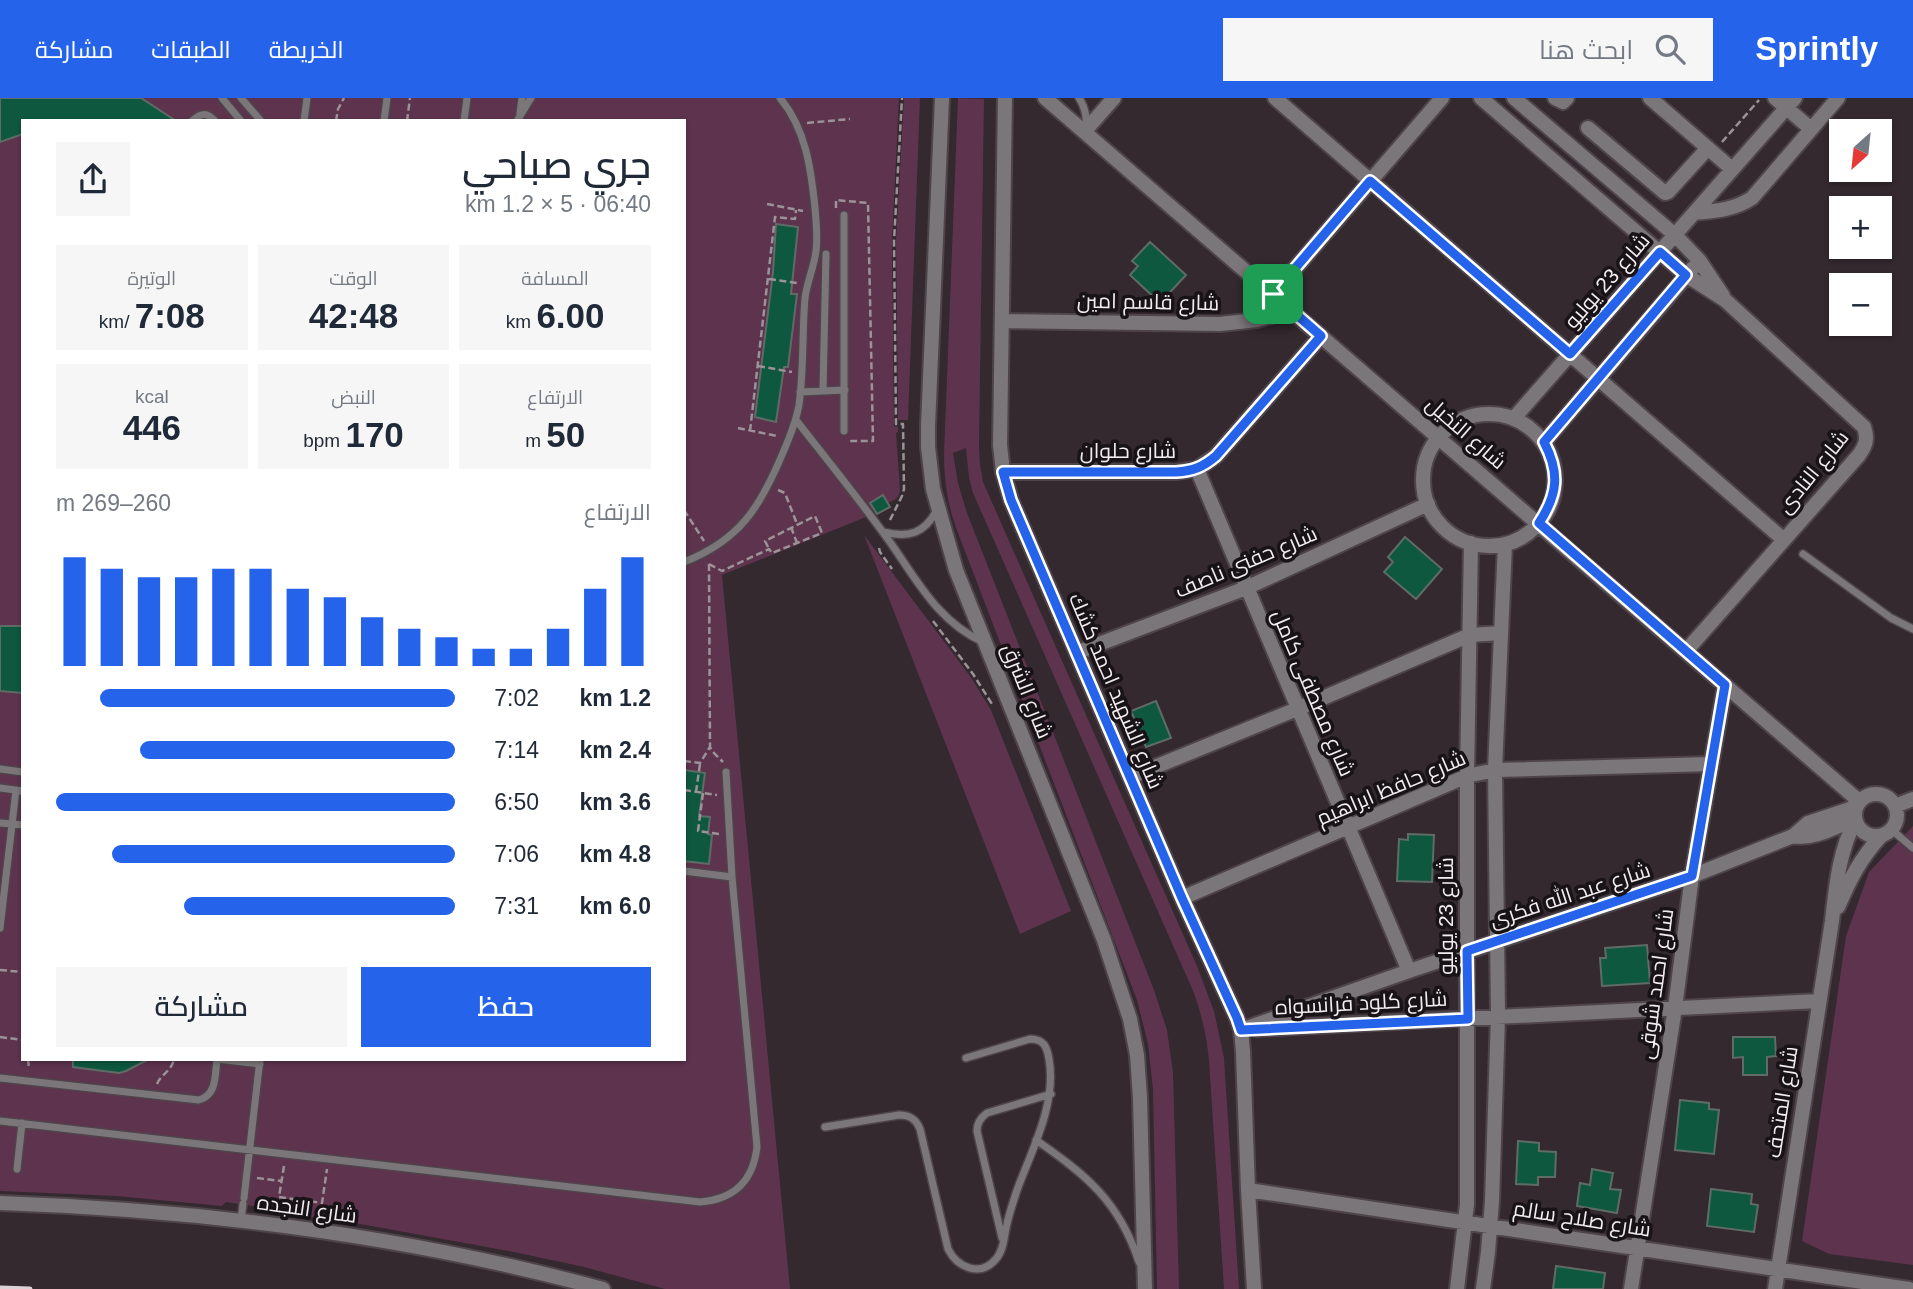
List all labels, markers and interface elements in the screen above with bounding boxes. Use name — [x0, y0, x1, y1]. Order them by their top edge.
search box — [1223, 18, 1713, 81]
icon: search — [1651, 30, 1689, 68]
text: Sprintly — [1755, 30, 1878, 67]
text: ابحث هنا — [1539, 35, 1633, 65]
text: مشاركة — [35, 36, 113, 63]
text: الطبقات — [151, 36, 231, 63]
text: الخريطة — [269, 36, 344, 63]
north arrow — [1829, 119, 1892, 182]
map controls — [1829, 119, 1892, 336]
button: share — [56, 142, 130, 216]
text: جري صباحي — [462, 144, 651, 186]
text: 06:40 · 5 × 1.2 km — [465, 191, 651, 217]
button: + — [1829, 196, 1892, 259]
street label: شارع 23 يوليو — [1559, 229, 1656, 335]
pin — [1243, 264, 1303, 324]
text: الوتيرة — [127, 268, 176, 289]
text: الوقت — [329, 268, 378, 289]
text: المسافة — [521, 268, 589, 289]
button: − — [1829, 273, 1892, 336]
icon: arrive — [1254, 275, 1292, 313]
street label: شارع قاسم امين — [1077, 289, 1219, 317]
text: 7:08 — [135, 296, 205, 335]
text: 42:48 — [309, 296, 398, 335]
text: 6.00 — [536, 296, 605, 335]
text: /km — [99, 311, 135, 332]
text: km — [506, 311, 536, 332]
text: kcal — [135, 386, 169, 407]
text: النبض — [331, 387, 376, 408]
text: الارتفاع — [527, 387, 583, 408]
street label: شارع النخيل — [1420, 392, 1511, 476]
text: 446 — [123, 408, 181, 447]
text: 170 — [345, 415, 404, 454]
text: 50 — [546, 415, 585, 454]
street label: شارع النادى — [1772, 426, 1855, 519]
text: bpm — [303, 430, 345, 451]
text: m — [525, 430, 546, 451]
street label: شارع حلوان — [1080, 439, 1176, 465]
text: 260–269 m — [56, 490, 171, 516]
text: الارتفاع — [584, 499, 651, 525]
street label: شارع حفنى ناصف — [1171, 521, 1321, 605]
street label: شارع الشهيد احمد كشك — [1062, 590, 1168, 793]
street label: شارع مصطفى كامل — [1265, 606, 1359, 781]
street label: شارع الشرق — [995, 640, 1057, 743]
text: 7:02 — [494, 685, 539, 711]
text: 1.2 km — [579, 685, 651, 711]
text: 7:14 — [494, 737, 539, 763]
text: 2.4 km — [579, 737, 651, 763]
street label: شارع حافظ ابراهيم — [1313, 746, 1470, 832]
text: 6:50 — [494, 789, 539, 815]
text: 3.6 km — [579, 789, 651, 815]
text: 7:06 — [494, 841, 539, 867]
text: 4.8 km — [579, 841, 651, 867]
street label: شارع عبد الله فكرى — [1486, 856, 1654, 934]
street label: شارع 23 يوليو — [1434, 857, 1460, 975]
text: 7:31 — [494, 893, 539, 919]
text: 6.0 km — [579, 893, 651, 919]
street label: شارع احمد شوقى — [1634, 907, 1680, 1061]
button: مشاركة — [56, 967, 347, 1047]
button: حفظ — [361, 967, 651, 1047]
street label: شارع كلود فرانسواه — [1274, 986, 1448, 1021]
street label: شارع المتحف — [1761, 1044, 1805, 1160]
street label: شارع النجده — [255, 1190, 358, 1230]
street label: شارع صلاح سالم — [1511, 1196, 1653, 1244]

